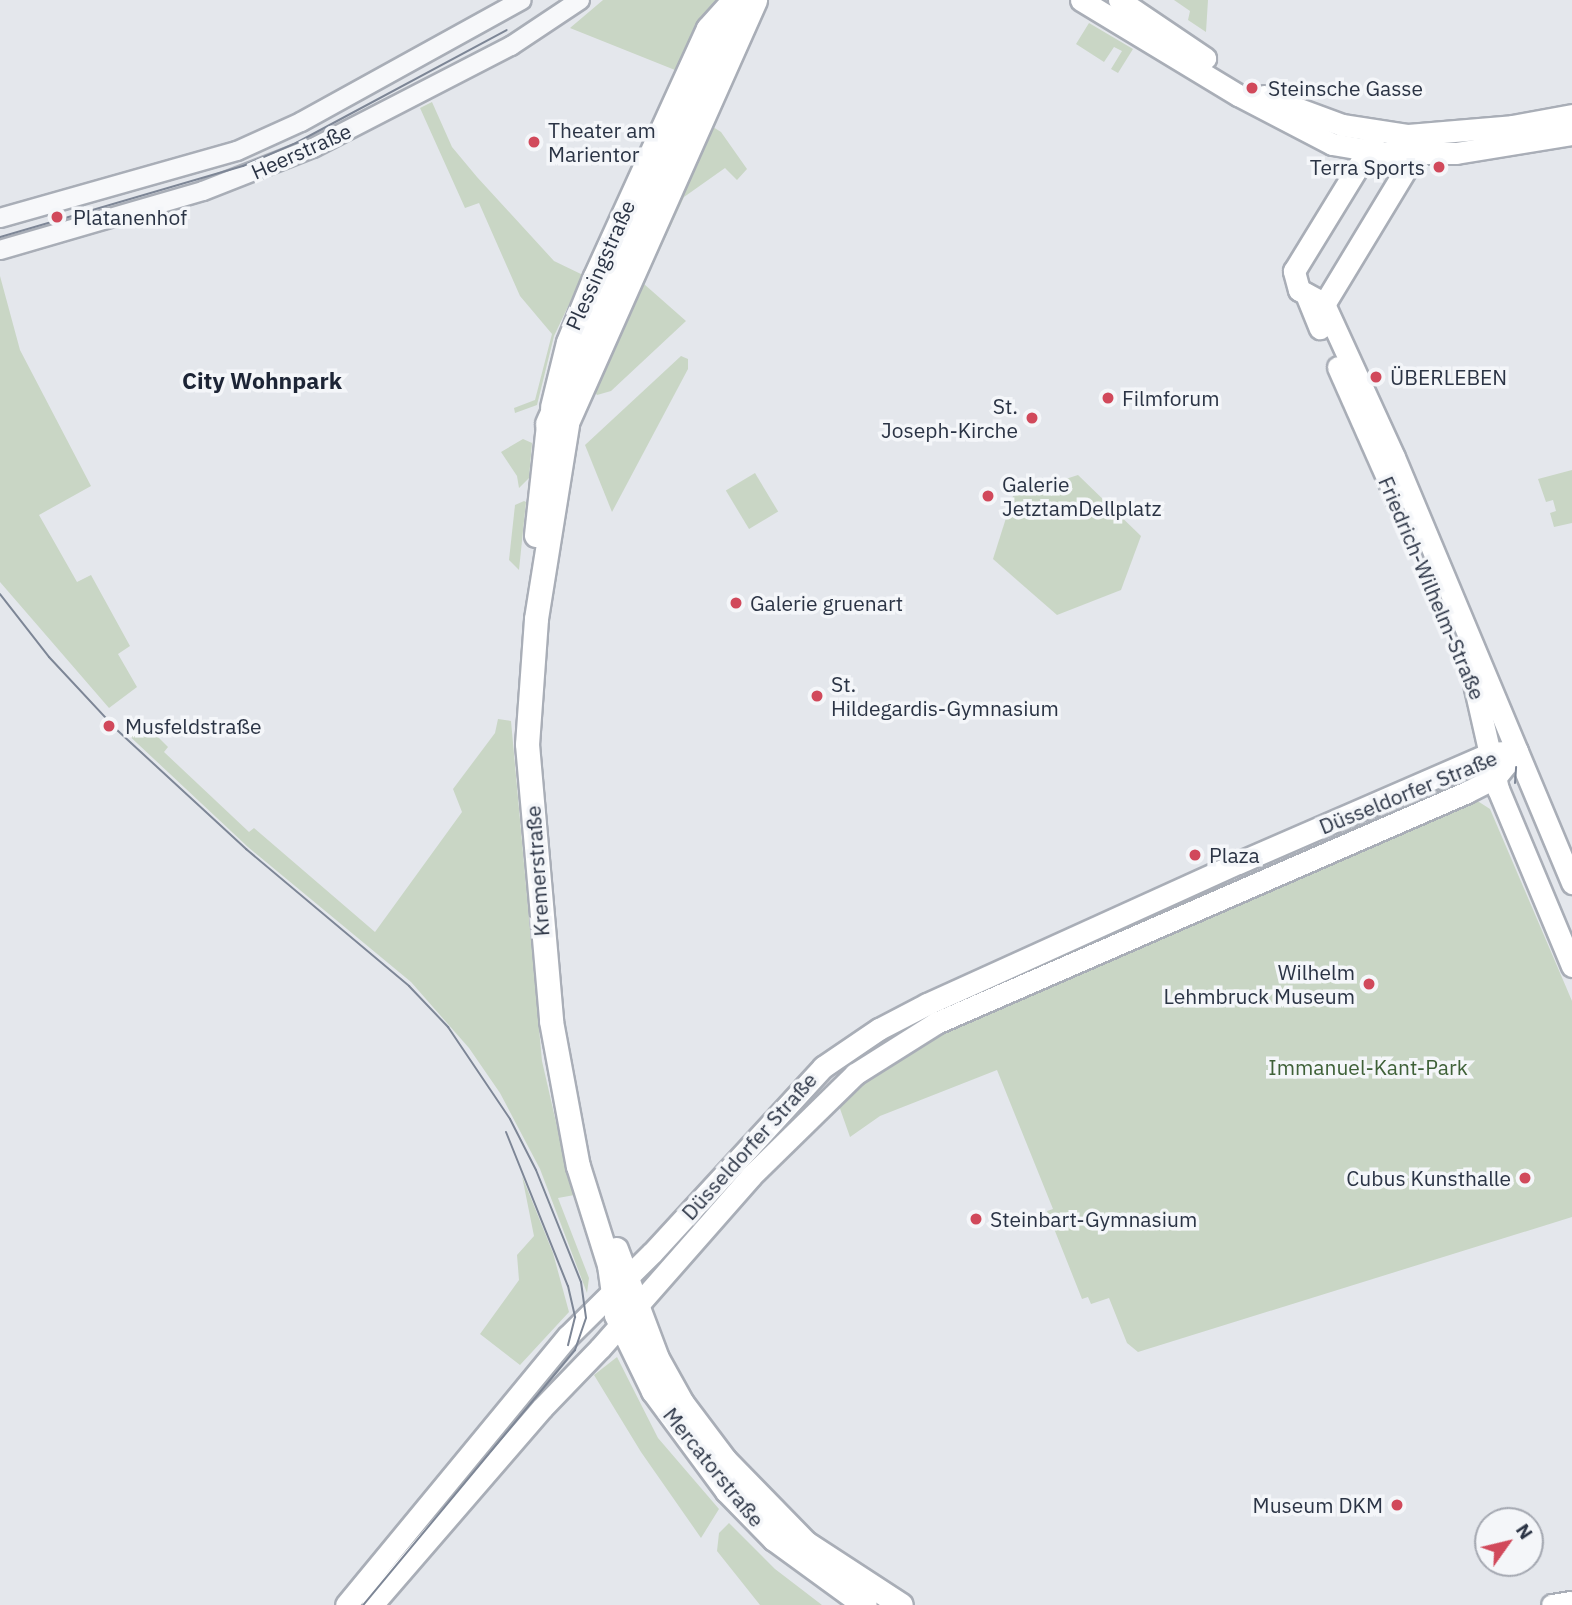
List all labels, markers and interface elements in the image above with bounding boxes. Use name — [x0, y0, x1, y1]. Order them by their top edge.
place label: Steinsche Gasse — [1268, 75, 1423, 101]
marker: Steinsche Gasse — [1242, 78, 1262, 98]
place label: Theater am Marientor — [548, 117, 656, 167]
street label: Heerstraße — [247, 118, 355, 184]
marker: Theater am Marientor — [526, 134, 542, 150]
place label: Terra Sports — [1310, 154, 1425, 180]
marker: Terra Sports — [1431, 159, 1447, 175]
street label: Plessingstraße — [560, 196, 640, 334]
place label: Platanenhof — [73, 204, 187, 230]
marker: Platanenhof — [47, 207, 67, 227]
place label: ÜBERLEBEN — [1390, 364, 1507, 390]
district label: City Wohnpark — [182, 366, 342, 394]
marker: ÜBERLEBEN — [1368, 369, 1384, 385]
place label: Filmforum — [1122, 385, 1219, 411]
marker: Filmforum — [1100, 390, 1116, 406]
place label: St. Joseph-Kirche — [881, 393, 1018, 443]
marker: St. Joseph-Kirche — [1024, 410, 1040, 426]
place label: Galerie JetztamDellplatz — [1002, 471, 1161, 521]
street label: Friedrich-Wilhelm-Straße — [1373, 473, 1491, 703]
marker: Galerie JetztamDellplatz — [980, 488, 996, 504]
place label: Galerie gruenart — [750, 590, 903, 616]
marker: Galerie gruenart — [728, 595, 744, 611]
place label: St. Hildegardis-Gymnasium — [831, 671, 1059, 721]
marker: St. Hildegardis-Gymnasium — [809, 688, 825, 704]
place label: Musfeldstraße — [125, 713, 261, 739]
marker: Musfeldstraße — [99, 716, 119, 736]
street label: Düsseldorfer Straße — [1315, 745, 1501, 839]
street label: Kremerstraße — [520, 805, 554, 937]
place label: Plaza — [1209, 842, 1260, 868]
marker: Plaza — [1187, 847, 1203, 863]
place label: Wilhelm Lehmbruck Museum — [1164, 959, 1355, 1009]
marker: Wilhelm Lehmbruck Museum — [1361, 976, 1377, 992]
park label: Immanuel-Kant-Park — [1268, 1054, 1468, 1080]
street label: Düsseldorfer Straße — [676, 1067, 822, 1225]
place label: Cubus Kunsthalle — [1346, 1165, 1511, 1191]
marker: Cubus Kunsthalle — [1517, 1170, 1533, 1186]
place label: Steinbart-Gymnasium — [990, 1206, 1197, 1232]
marker: Steinbart-Gymnasium — [968, 1211, 984, 1227]
street label: Mercatorstraße — [658, 1402, 770, 1532]
place label: Museum DKM — [1253, 1492, 1383, 1518]
marker: Museum DKM — [1389, 1497, 1405, 1513]
north arrow — [1474, 1507, 1544, 1577]
text: N — [1511, 1519, 1539, 1544]

